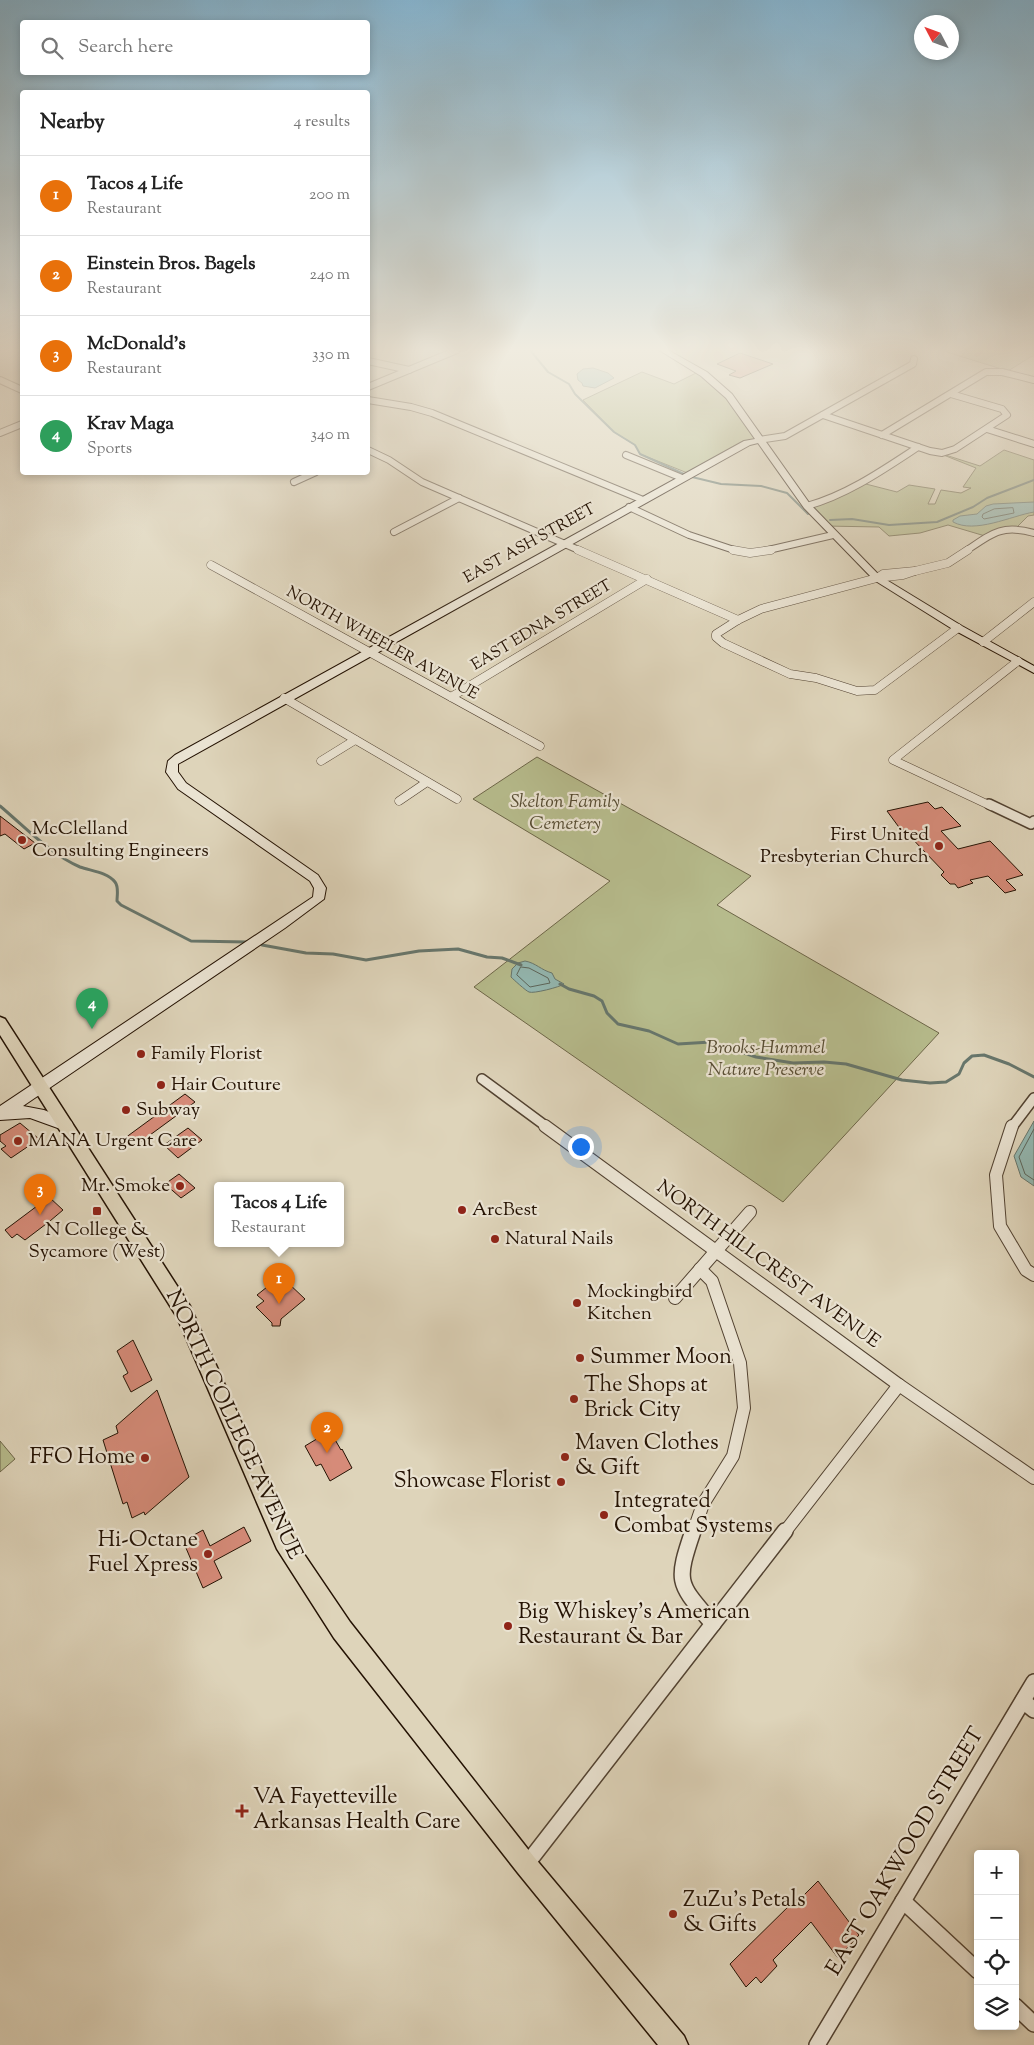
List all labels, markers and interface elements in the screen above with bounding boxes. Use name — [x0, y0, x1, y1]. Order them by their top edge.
north arrow — [914, 15, 959, 60]
search box — [20, 20, 370, 75]
icon: search — [38, 34, 66, 62]
text: Search here — [78, 34, 173, 61]
text: Nearby — [40, 108, 105, 138]
text: 4 results — [294, 111, 350, 134]
text: Tacos 4 Life — [87, 171, 183, 198]
text: 1 — [53, 184, 59, 207]
text: 200 m — [309, 184, 350, 207]
text: Restaurant — [87, 198, 162, 221]
text: Einstein Bros. Bagels — [87, 251, 256, 278]
text: 2 — [52, 264, 60, 287]
text: 240 m — [309, 264, 350, 287]
text: Restaurant — [87, 278, 162, 301]
text: McDonald's — [87, 331, 186, 358]
text: 3 — [53, 344, 59, 367]
text: 330 m — [312, 344, 350, 367]
text: Restaurant — [87, 358, 162, 381]
text: Krav Maga — [87, 411, 174, 438]
text: 4 — [52, 424, 60, 447]
text: 340 m — [311, 424, 350, 447]
text: Sports — [87, 438, 132, 461]
street label: EAST ASH STREET — [460, 498, 600, 590]
street label: EAST EDNA STREET — [467, 575, 617, 677]
street label: NORTH WHEELER AVENUE — [282, 581, 483, 707]
park label: Skelton Family Cemetery — [510, 789, 620, 838]
place label: McClelland Consulting Engineers — [32, 816, 209, 865]
place label: First United Presbyterian Church — [760, 822, 929, 871]
marker: McClelland Consulting Engineers — [16, 834, 28, 846]
marker: First United Presbyterian Church — [933, 840, 945, 852]
pin: 4 — [76, 988, 108, 1029]
park label: Brooks-Hummel Nature Preserve — [706, 1035, 826, 1084]
place label: Family Florist — [151, 1041, 263, 1068]
marker: Family Florist — [135, 1048, 147, 1060]
place label: Hair Couture — [171, 1072, 281, 1099]
marker: Hair Couture — [155, 1079, 167, 1091]
place label: Subway — [136, 1097, 201, 1124]
marker: Subway — [120, 1104, 132, 1116]
place label: MANA Urgent Care — [28, 1128, 197, 1155]
your location — [568, 1134, 594, 1160]
marker: MANA Urgent Care — [12, 1135, 24, 1147]
place label: Mr. Smoke — [81, 1173, 170, 1200]
pin: 3 — [24, 1174, 56, 1215]
street label: NORTH HILLCREST AVENUE — [651, 1174, 886, 1356]
marker: Mr. Smoke — [174, 1180, 186, 1192]
popup — [214, 1182, 344, 1247]
text: Tacos 4 Life — [231, 1190, 327, 1217]
place label: ArcBest — [472, 1197, 538, 1224]
marker: ArcBest — [456, 1204, 468, 1216]
marker: N College & Sycamore (West) — [91, 1205, 103, 1217]
place label: N College & Sycamore (West) — [28, 1217, 166, 1266]
text: Restaurant — [231, 1217, 306, 1240]
place label: Natural Nails — [505, 1226, 613, 1253]
marker: Natural Nails — [489, 1233, 501, 1245]
pin: 1 — [263, 1263, 295, 1304]
place label: Mockingbird Kitchen — [587, 1279, 693, 1328]
street label: NORTH COLLEGE AVENUE — [156, 1285, 310, 1565]
marker: Mockingbird Kitchen — [571, 1297, 583, 1309]
place label: Summer Moon — [590, 1342, 732, 1374]
marker: Summer Moon — [574, 1352, 586, 1364]
place label: The Shops at Brick City — [584, 1370, 708, 1427]
marker: The Shops at Brick City — [568, 1393, 580, 1405]
pin: 2 — [311, 1412, 343, 1453]
place label: Maven Clothes & Gift — [575, 1428, 719, 1485]
place label: FFO Home — [30, 1442, 135, 1474]
marker: Maven Clothes & Gift — [559, 1451, 571, 1463]
marker: FFO Home — [139, 1452, 151, 1464]
place label: Showcase Florist — [394, 1466, 551, 1498]
marker: Showcase Florist — [555, 1476, 567, 1488]
place label: Integrated Combat Systems — [614, 1486, 773, 1543]
marker: Integrated Combat Systems — [598, 1509, 610, 1521]
place label: Hi-Octane Fuel Xpress — [88, 1525, 198, 1582]
marker: Hi-Octane Fuel Xpress — [202, 1548, 214, 1560]
place label: Big Whiskey's American Restaurant & Bar — [518, 1597, 750, 1654]
marker: Big Whiskey's American Restaurant & Bar — [502, 1620, 514, 1632]
street label: EAST OAKWOOD STREET — [819, 1721, 993, 1982]
place label: VA Fayetteville Arkansas Health Care — [253, 1782, 460, 1839]
marker: VA Fayetteville Arkansas Health Care — [235, 1804, 249, 1818]
map controls — [974, 1850, 1019, 2030]
button: + — [974, 1850, 1019, 1895]
place label: ZuZu's Petals & Gifts — [683, 1885, 806, 1942]
button: − — [974, 1895, 1019, 1940]
marker: ZuZu's Petals & Gifts — [667, 1908, 679, 1920]
button: locate — [974, 1940, 1019, 1985]
button: layers — [974, 1985, 1019, 2030]

